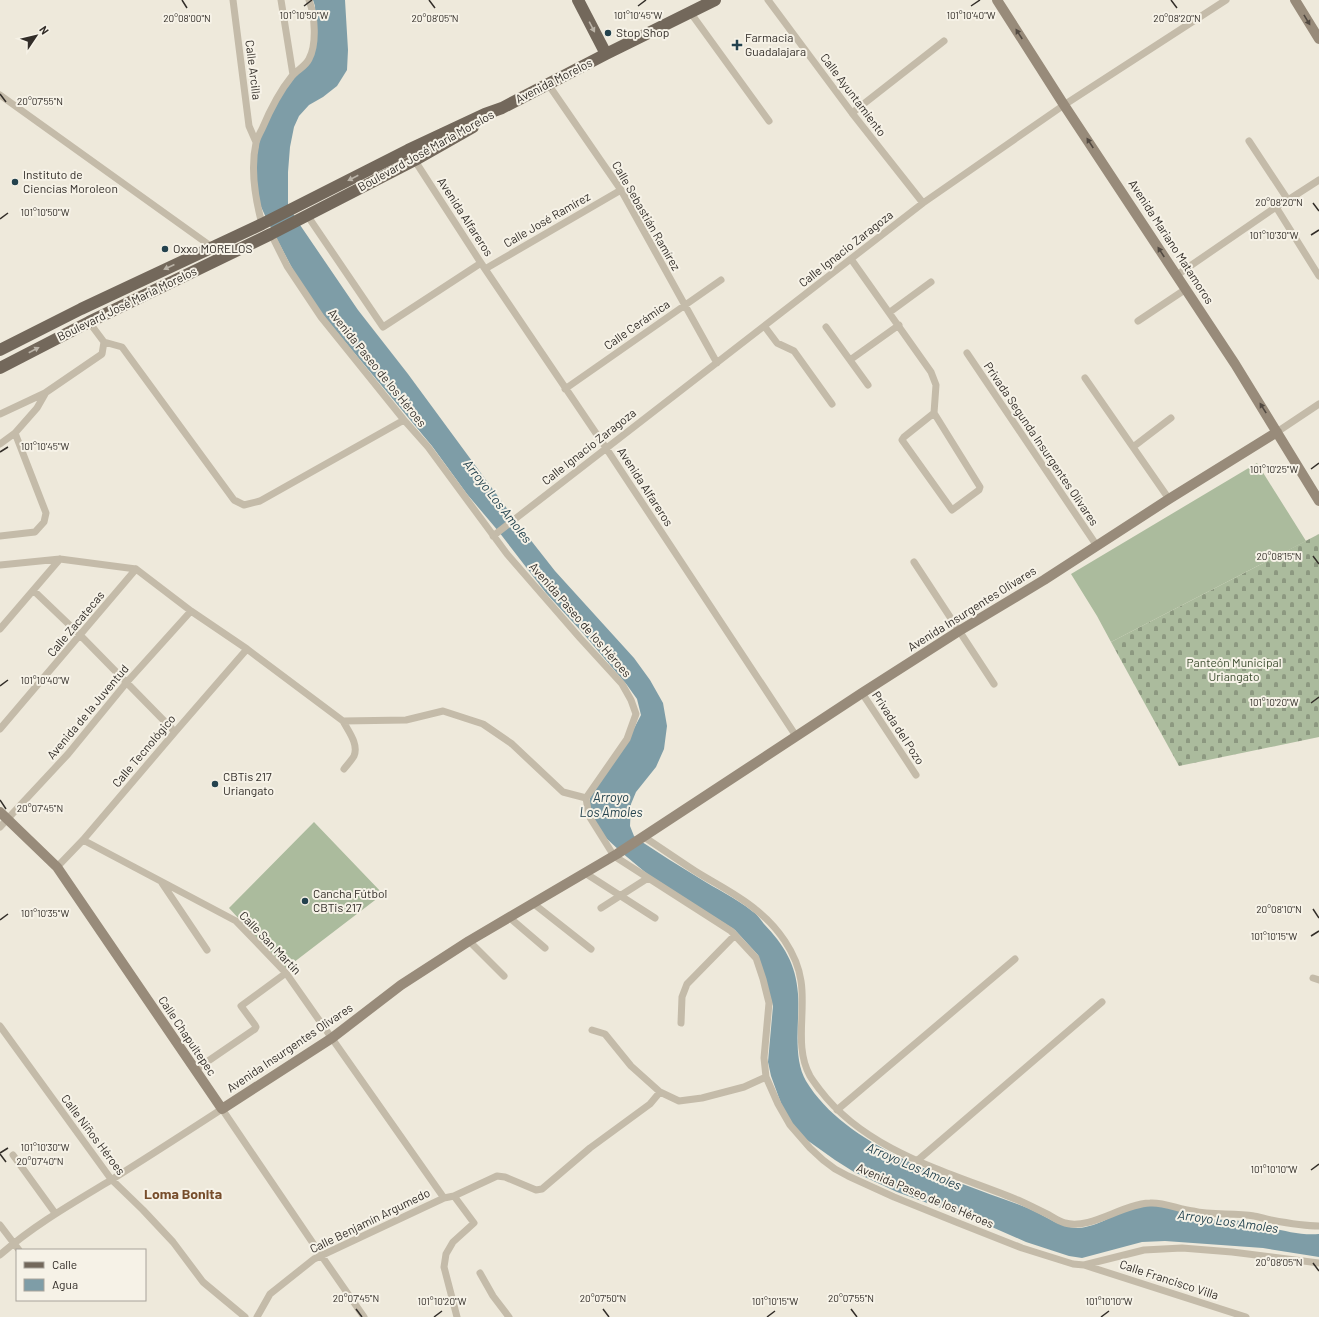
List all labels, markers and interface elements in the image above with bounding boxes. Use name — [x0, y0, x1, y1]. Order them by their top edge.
text: 101°10'50"W — [280, 9, 329, 21]
text: 101°10'45"W — [614, 9, 663, 21]
text: 101°10'40"W — [946, 9, 996, 21]
text: 20°08'00"N — [163, 12, 211, 24]
text: 20°08'05"N — [411, 12, 459, 24]
text: 20°08'20"N — [1153, 12, 1201, 24]
one-way arrow — [1304, 14, 1311, 26]
north arrow — [16, 16, 56, 56]
one-way arrow — [589, 21, 595, 33]
text: N — [37, 23, 52, 37]
place label: Stop Shop — [616, 25, 669, 39]
marker: Stop Shop — [603, 28, 613, 38]
one-way arrow — [1016, 28, 1023, 40]
place label: Farmacia Guadalajara — [745, 30, 806, 58]
street label: Calle Arcilla — [243, 39, 265, 101]
marker: Farmacia Guadalajara — [732, 40, 742, 50]
street label: Calle Ayuntamiento — [818, 50, 890, 139]
street label: Avenida Morelos — [513, 55, 594, 105]
text: 20°07'55"N — [17, 95, 63, 107]
street label: Boulevard José María Morelos — [355, 107, 496, 193]
one-way arrow — [1086, 138, 1094, 149]
street label: Calle Sebastián Ramírez — [610, 158, 684, 273]
place label: Instituto de Ciencias Moroleon — [23, 167, 118, 195]
street label: Avenida Alfareros — [435, 174, 497, 259]
one-way arrow — [347, 175, 359, 181]
marker: Instituto de Ciencias Moroleon — [10, 177, 20, 187]
street label: Avenida Mariano Matamoros — [1126, 177, 1217, 306]
street label: Calle José Ramírez — [501, 189, 592, 250]
text: 20°08'20"N — [1255, 196, 1303, 208]
text: 101°10'50"W — [21, 206, 70, 218]
street label: Calle Ignacio Zaragoza — [796, 207, 895, 289]
text: 101°10'30"W — [1250, 229, 1299, 241]
place label: Oxxo MORELOS — [173, 241, 253, 255]
marker: Oxxo MORELOS — [160, 244, 170, 254]
one-way arrow — [1157, 247, 1165, 257]
street label: Boulevard José María Morelos — [54, 263, 199, 343]
one-way arrow — [163, 264, 175, 271]
street label: Calle Cerámica — [601, 296, 672, 352]
street label: Avenida Paseo de los Héroes — [326, 306, 430, 429]
one-way arrow — [29, 347, 40, 353]
street label: Privada Segunda Insurgentes Olivares — [982, 359, 1102, 528]
one-way arrow — [1259, 402, 1266, 414]
street label: Calle Ignacio Zaragoza — [539, 405, 638, 487]
text: 101°10'45"W — [21, 440, 70, 452]
street label: Avenida Alfareros — [615, 444, 677, 529]
water label: Arroyo Los Amoles — [460, 456, 536, 546]
text: 101°10'25"W — [1250, 463, 1298, 475]
text: 20°08'15"N — [1256, 550, 1302, 562]
street label: Avenida Paseo de los Héroes — [527, 559, 635, 680]
street label: Avenida Insurgentes Olivares — [905, 563, 1038, 654]
street label: Calle Zacatecas — [44, 587, 107, 659]
park label: Panteón Municipal Uriangato — [1187, 655, 1281, 683]
street label: Avenida de la Juventud — [44, 661, 131, 762]
text: 101°10'40"W — [20, 674, 70, 686]
street label: Privada del Pozo — [870, 688, 928, 767]
text: 101°10'20"W — [1249, 696, 1299, 708]
street label: Calle Tecnológico — [109, 711, 178, 790]
place label: CBTis 217 Uriangato — [223, 769, 274, 797]
marker: CBTis 217 Uriangato — [210, 779, 220, 789]
water label: Arroyo Los Amoles — [579, 789, 643, 820]
text: 20°07'45"N — [17, 802, 63, 814]
place label: Cancha Fútbol CBTis 217 — [313, 886, 387, 914]
marker: Cancha Fútbol CBTis 217 — [300, 896, 310, 906]
text: 20°08'10"N — [1256, 903, 1302, 915]
text: 101°10'35"W — [21, 907, 69, 919]
street label: Calle San Martín — [237, 908, 304, 977]
text: 101°10'15"W — [1251, 930, 1298, 942]
street label: Calle Chapultepec — [156, 993, 220, 1078]
street label: Avenida Insurgentes Olivares — [224, 1000, 355, 1095]
street label: Calle Niños Héroes — [59, 1091, 129, 1178]
water label: Arroyo Los Amoles — [864, 1139, 964, 1193]
text: 101°10'30"W — [21, 1141, 70, 1153]
text: 20°07'40"N — [17, 1155, 63, 1167]
street label: Avenida Paseo de los Héroes — [855, 1160, 996, 1230]
text: 101°10'10"W — [1250, 1163, 1298, 1175]
district label: Loma Bonita — [144, 1185, 222, 1202]
street label: Calle Benjamín Argumedo — [307, 1185, 432, 1255]
water label: Arroyo Los Amoles — [1177, 1206, 1279, 1236]
legend — [16, 1249, 146, 1301]
street label: Calle Francisco Villa — [1118, 1256, 1221, 1302]
text: 20°08'05"N — [1255, 1256, 1303, 1268]
text: Calle — [52, 1257, 77, 1271]
text: Agua — [52, 1277, 78, 1291]
text: 20°07'45"N — [333, 1292, 379, 1304]
text: 20°07'50"N — [580, 1292, 626, 1304]
text: 20°07'55"N — [828, 1292, 874, 1304]
text: 101°10'20"W — [417, 1295, 467, 1307]
text: 101°10'15"W — [752, 1295, 799, 1307]
text: 101°10'10"W — [1085, 1295, 1133, 1307]

